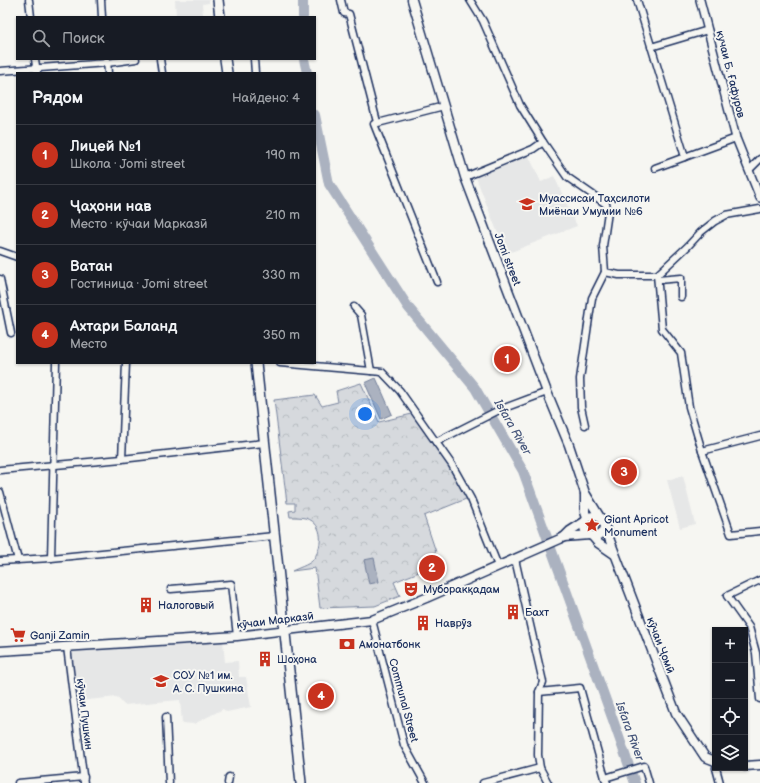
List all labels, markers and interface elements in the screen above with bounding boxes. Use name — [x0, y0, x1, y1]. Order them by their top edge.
search box — [16, 16, 316, 60]
icon: search — [30, 27, 52, 49]
text: Поиск — [62, 29, 105, 48]
street label: кучаи Б. Ғафуров — [713, 29, 748, 119]
text: Рядом — [32, 88, 83, 108]
text: Найдено: 4 — [232, 90, 300, 106]
text: Лицей №1 — [70, 137, 141, 156]
text: 1 — [42, 147, 48, 163]
text: 190 m — [266, 147, 300, 163]
text: Школа · Jomi street — [70, 156, 185, 172]
place label: Муассисаи Таҳсилоти Миёнаи Умумии №6 — [539, 192, 650, 218]
school or university icon: Муассисаи Таҳсилоти Миёнаи Умумии №6 — [518, 195, 536, 213]
text: Ҷаҳони нав — [70, 197, 151, 216]
text: 2 — [41, 207, 49, 223]
text: 210 m — [266, 207, 300, 223]
text: Место · кӯчаи Марказӣ — [70, 216, 207, 232]
street label: Jomi street — [492, 231, 524, 288]
text: Ватан — [70, 257, 113, 276]
text: 3 — [41, 267, 49, 283]
text: 330 m — [262, 267, 300, 283]
text: Гостиница · Jomi street — [70, 276, 208, 292]
text: Ахтари Баланд — [70, 317, 177, 336]
text: 4 — [41, 327, 49, 343]
text: 350 m — [263, 327, 300, 343]
text: Место — [70, 336, 107, 352]
pin: 1 — [494, 344, 520, 374]
water label: Isfara River — [490, 396, 535, 459]
your location — [355, 404, 375, 424]
pin: 3 — [611, 457, 637, 487]
place label: Giant Apricot Monument — [604, 513, 669, 539]
place icon: Giant Apricot Monument — [583, 516, 601, 534]
pin: 2 — [419, 553, 445, 583]
theatre icon: Муборакқадам — [402, 580, 420, 598]
place label: Муборакқадам — [423, 583, 500, 596]
building icon: Налоговый — [137, 596, 155, 614]
place label: Налоговый — [158, 599, 214, 612]
building icon: Бахт — [504, 603, 522, 621]
place label: Бахт — [525, 606, 549, 619]
street label: кӯчаи Марказӣ — [236, 609, 314, 632]
building icon: Наврӯз — [414, 614, 432, 632]
street label: кӯчаи Ҷомӣ — [644, 615, 677, 675]
place label: Наврӯз — [435, 617, 472, 630]
supermarket icon: Ganji Zamin — [9, 626, 27, 644]
map controls — [712, 627, 748, 771]
button: + — [712, 627, 748, 663]
place label: Ganji Zamin — [30, 629, 90, 642]
bank icon: Амонатбонк — [338, 635, 356, 653]
place label: Амонатбонк — [358, 638, 420, 651]
building icon: Шоҳона — [256, 650, 274, 668]
place label: Шоҳона — [277, 653, 317, 666]
street label: Communal Street — [386, 657, 421, 744]
button: − — [712, 663, 748, 699]
place label: СОУ №1 им. А. С. Пушкина — [172, 669, 244, 695]
school or university icon: СОУ №1 им. А. С. Пушкина — [152, 672, 170, 690]
street label: кӯчаи Пушкин — [74, 678, 95, 751]
pin: 4 — [308, 681, 334, 711]
water label: Isfara River — [612, 699, 648, 764]
button: locate — [712, 699, 748, 735]
button: layers — [712, 735, 748, 771]

